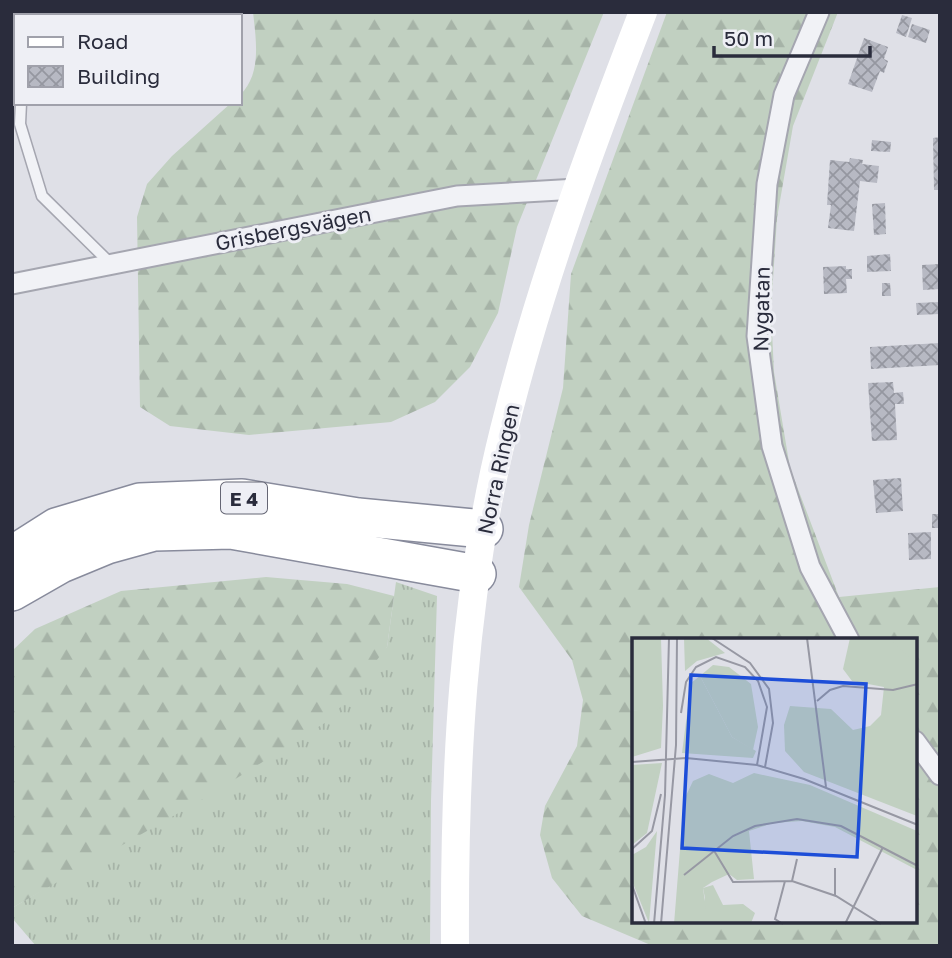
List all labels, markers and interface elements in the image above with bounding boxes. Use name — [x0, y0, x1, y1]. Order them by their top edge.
legend — [14, 14, 242, 105]
scale bar — [714, 14, 870, 58]
text: 50 m — [724, 25, 773, 51]
text: Road — [77, 28, 128, 54]
text: Building — [77, 63, 160, 89]
street label: Grisbergsvägen — [213, 200, 373, 256]
street label: Nygatan — [747, 266, 775, 352]
street label: Norra Ringen — [471, 401, 525, 537]
road number: E 4 — [221, 482, 267, 513]
inset map — [632, 638, 917, 923]

